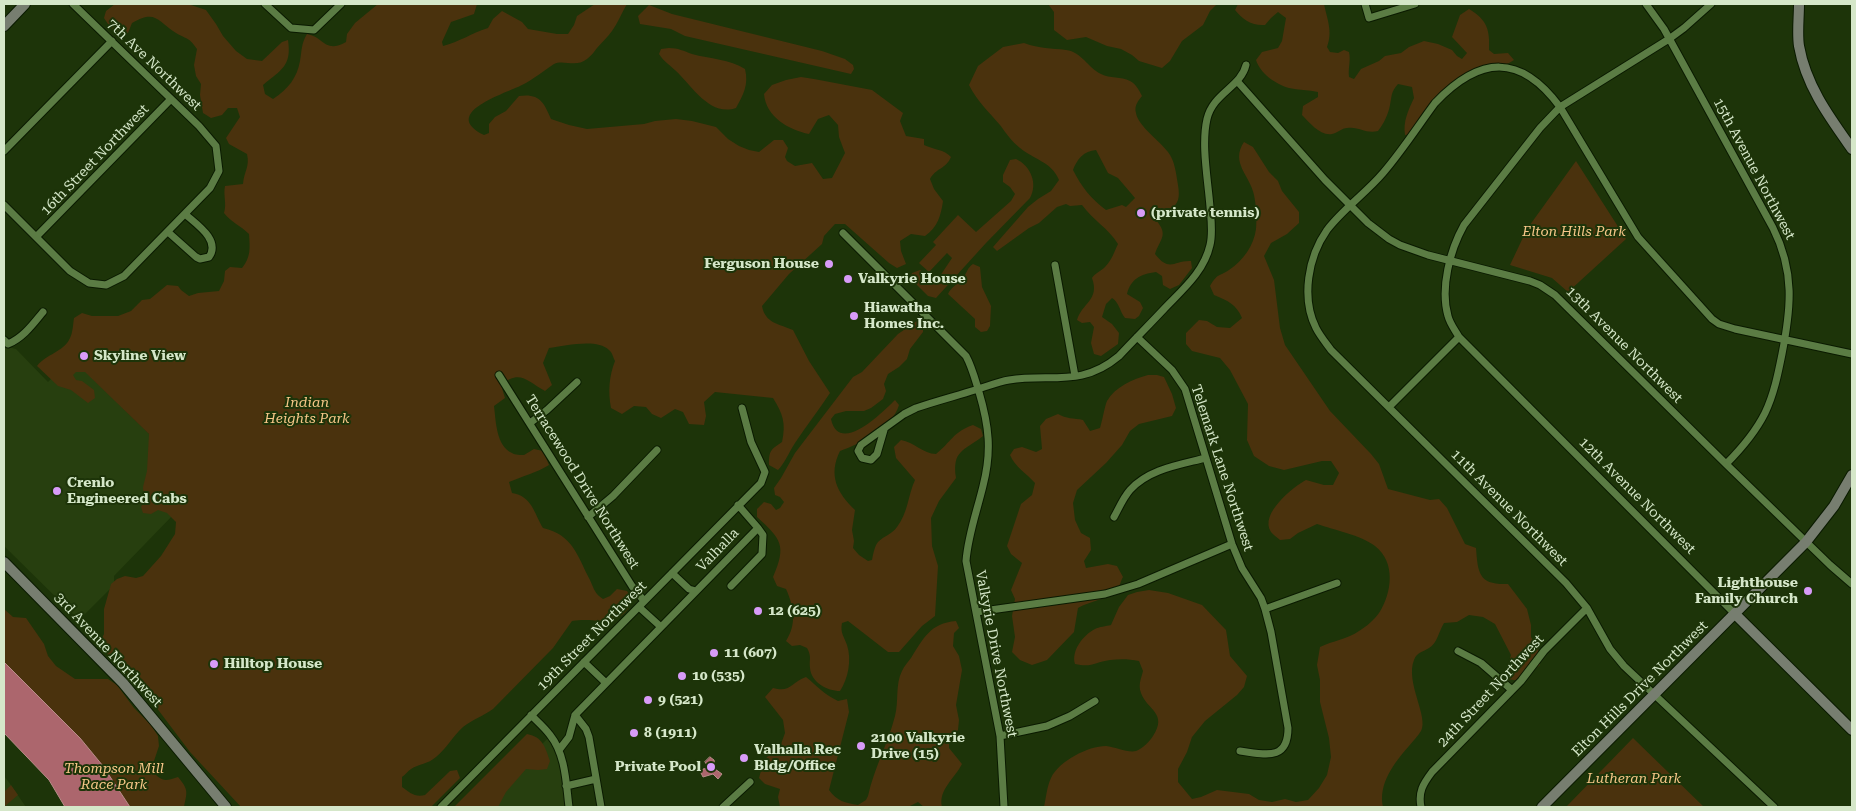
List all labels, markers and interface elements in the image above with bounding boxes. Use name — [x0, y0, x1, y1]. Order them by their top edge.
street label: 7th Ave Northwest — [103, 16, 205, 114]
street label: 15th Avenue Northwest — [1710, 95, 1798, 243]
street label: 16th Street Northwest — [38, 101, 152, 219]
place label: (private tennis) — [1151, 205, 1259, 221]
marker: (private tennis) — [1135, 207, 1147, 219]
park label: Elton Hills Park — [1522, 224, 1626, 240]
place label: Ferguson House — [704, 256, 819, 272]
marker: Ferguson House — [823, 258, 835, 270]
place label: Valkyrie House — [858, 271, 966, 287]
marker: Valkyrie House — [842, 273, 854, 285]
street label: 13th Avenue Northwest — [1562, 283, 1686, 407]
place label: Hiawatha Homes Inc. — [864, 300, 944, 332]
marker: Hiawatha Homes Inc. — [848, 310, 860, 322]
place label: Skyline View — [94, 348, 186, 364]
marker: Skyline View — [78, 350, 90, 362]
street label: Telemark Lane Northwest — [1187, 383, 1257, 553]
street label: Terracewood Drive Northwest — [521, 392, 643, 572]
park label: Indian Heights Park — [264, 395, 350, 428]
street label: 12th Avenue Northwest — [1575, 434, 1699, 558]
street label: 11th Avenue Northwest — [1447, 446, 1571, 570]
place label: Crenlo Engineered Cabs — [67, 475, 187, 508]
marker: Crenlo Engineered Cabs — [51, 485, 63, 497]
street label: Valhalla — [693, 525, 743, 575]
street label: Valkyrie Drive Northwest — [972, 569, 1020, 739]
place label: Lighthouse Family Church — [1695, 575, 1798, 608]
street label: 19th Street Northwest — [534, 578, 650, 694]
marker: Lighthouse Family Church — [1802, 585, 1814, 597]
street label: 3rd Avenue Northwest — [51, 589, 165, 711]
place label: 12 (625) — [768, 603, 821, 619]
marker: 12 (625) — [752, 605, 764, 617]
street label: Elton Hills Drive Northwest — [1569, 618, 1711, 760]
street label: 24th Street Northwest — [1434, 631, 1548, 751]
place label: 11 (607) — [724, 645, 777, 661]
marker: 11 (607) — [708, 647, 720, 659]
place label: Hilltop House — [224, 656, 322, 672]
marker: Hilltop House — [208, 658, 220, 670]
place label: 10 (535) — [692, 668, 745, 684]
marker: 10 (535) — [676, 670, 688, 682]
place label: 9 (521) — [658, 692, 703, 708]
marker: 9 (521) — [642, 694, 654, 706]
place label: 8 (1911) — [644, 725, 697, 741]
marker: 8 (1911) — [628, 727, 640, 739]
place label: 2100 Valkyrie Drive (15) — [871, 730, 965, 762]
marker: 2100 Valkyrie Drive (15) — [855, 740, 867, 752]
place label: Valhalla Rec Bldg/Office — [754, 742, 841, 774]
marker: Valhalla Rec Bldg/Office — [738, 752, 750, 764]
place label: Private Pool — [615, 759, 701, 775]
park label: Thompson Mill Race Park — [64, 761, 164, 794]
marker: Private Pool — [705, 761, 717, 773]
park label: Lutheran Park — [1587, 771, 1681, 787]

